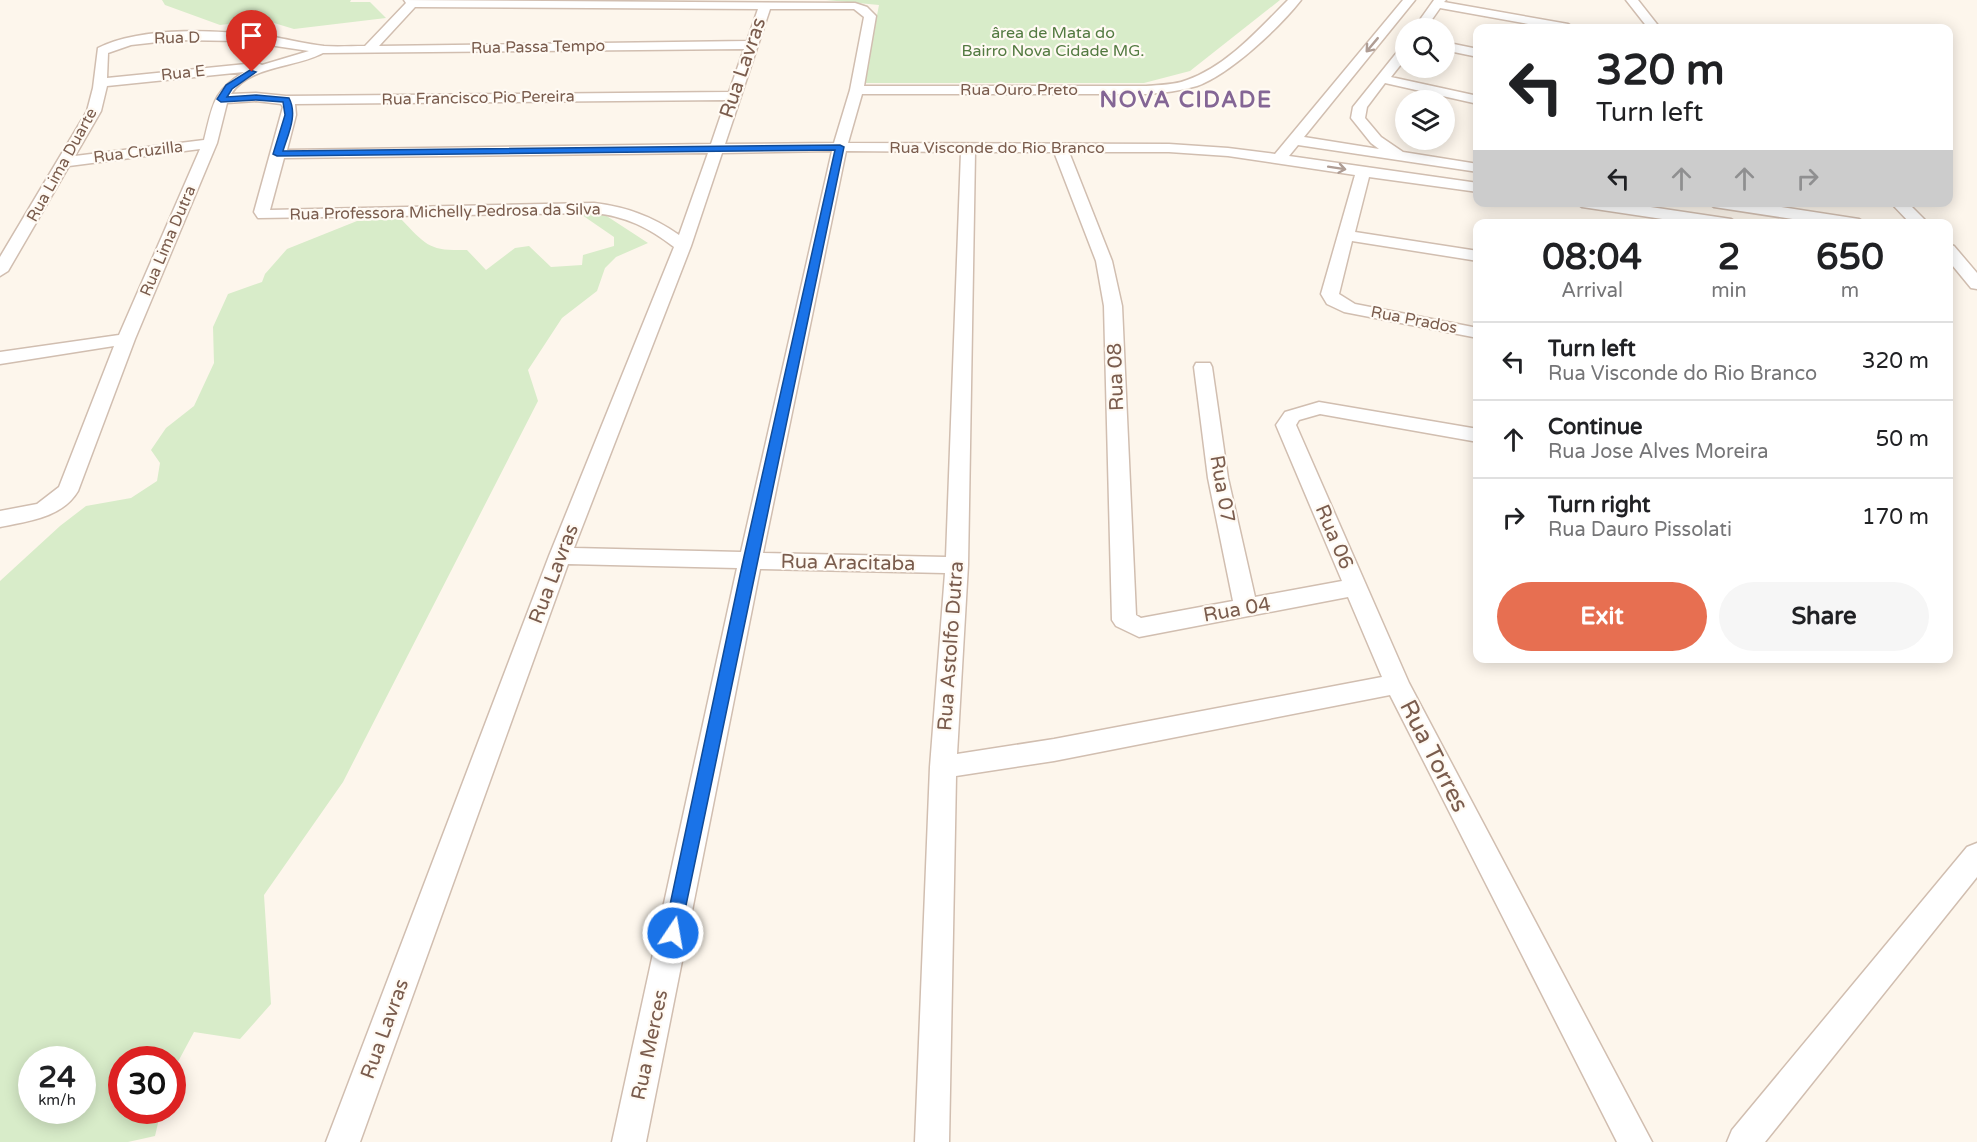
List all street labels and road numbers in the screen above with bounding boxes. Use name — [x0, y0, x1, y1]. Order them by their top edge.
street label: Rua Lavras — [715, 15, 771, 121]
street label: Rua D — [154, 28, 200, 48]
street label: Rua Passa Tempo — [471, 36, 605, 58]
street label: Rua E — [160, 61, 206, 85]
street label: Rua Ouro Preto — [960, 80, 1078, 100]
street label: Rua Francisco Pio Pereira — [381, 86, 575, 110]
street label: Rua Lima Duarte — [22, 105, 102, 225]
street label: Rua Cruzilla — [92, 137, 184, 167]
street label: Rua Visconde do Rio Branco — [889, 138, 1105, 158]
street label: Rua Lima Dutra — [136, 183, 200, 299]
street label: Rua Professora Michelly Pedrosa da Silva — [289, 199, 601, 225]
street label: Rua Prados — [1369, 302, 1459, 338]
street label: Rua 08 — [1103, 343, 1129, 411]
street label: Rua 07 — [1204, 453, 1240, 525]
street label: Rua 06 — [1310, 501, 1358, 573]
street label: Rua Lavras — [524, 521, 584, 627]
street label: Rua Aracitaba — [780, 550, 916, 576]
street label: Rua Astolfo Dutra — [933, 560, 969, 732]
street label: Rua 04 — [1201, 592, 1273, 628]
street label: Rua Torres — [1393, 695, 1475, 817]
street label: Rua Lavras — [356, 976, 414, 1082]
street label: Rua Merces — [627, 988, 673, 1102]

